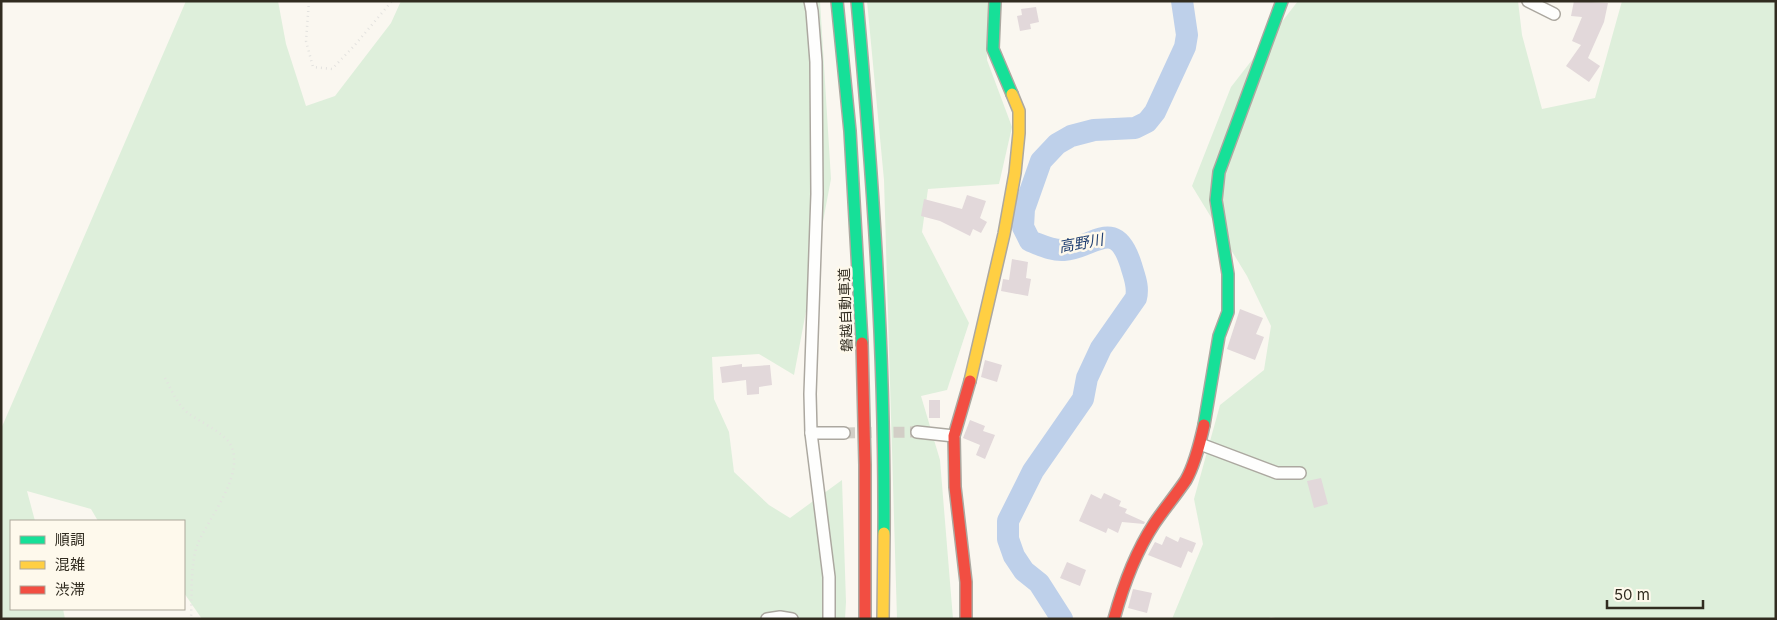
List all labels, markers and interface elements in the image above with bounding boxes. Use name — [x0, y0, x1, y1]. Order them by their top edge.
water label: 高野川 — [1057, 229, 1107, 256]
street label: 磐越自動車道 — [835, 268, 855, 352]
legend — [10, 520, 185, 610]
text: 順調 — [55, 530, 85, 549]
text: 混雑 — [55, 555, 85, 574]
scale bar — [1607, 578, 1703, 610]
text: 渋滞 — [55, 580, 85, 599]
text: 50 m — [1614, 585, 1650, 604]

